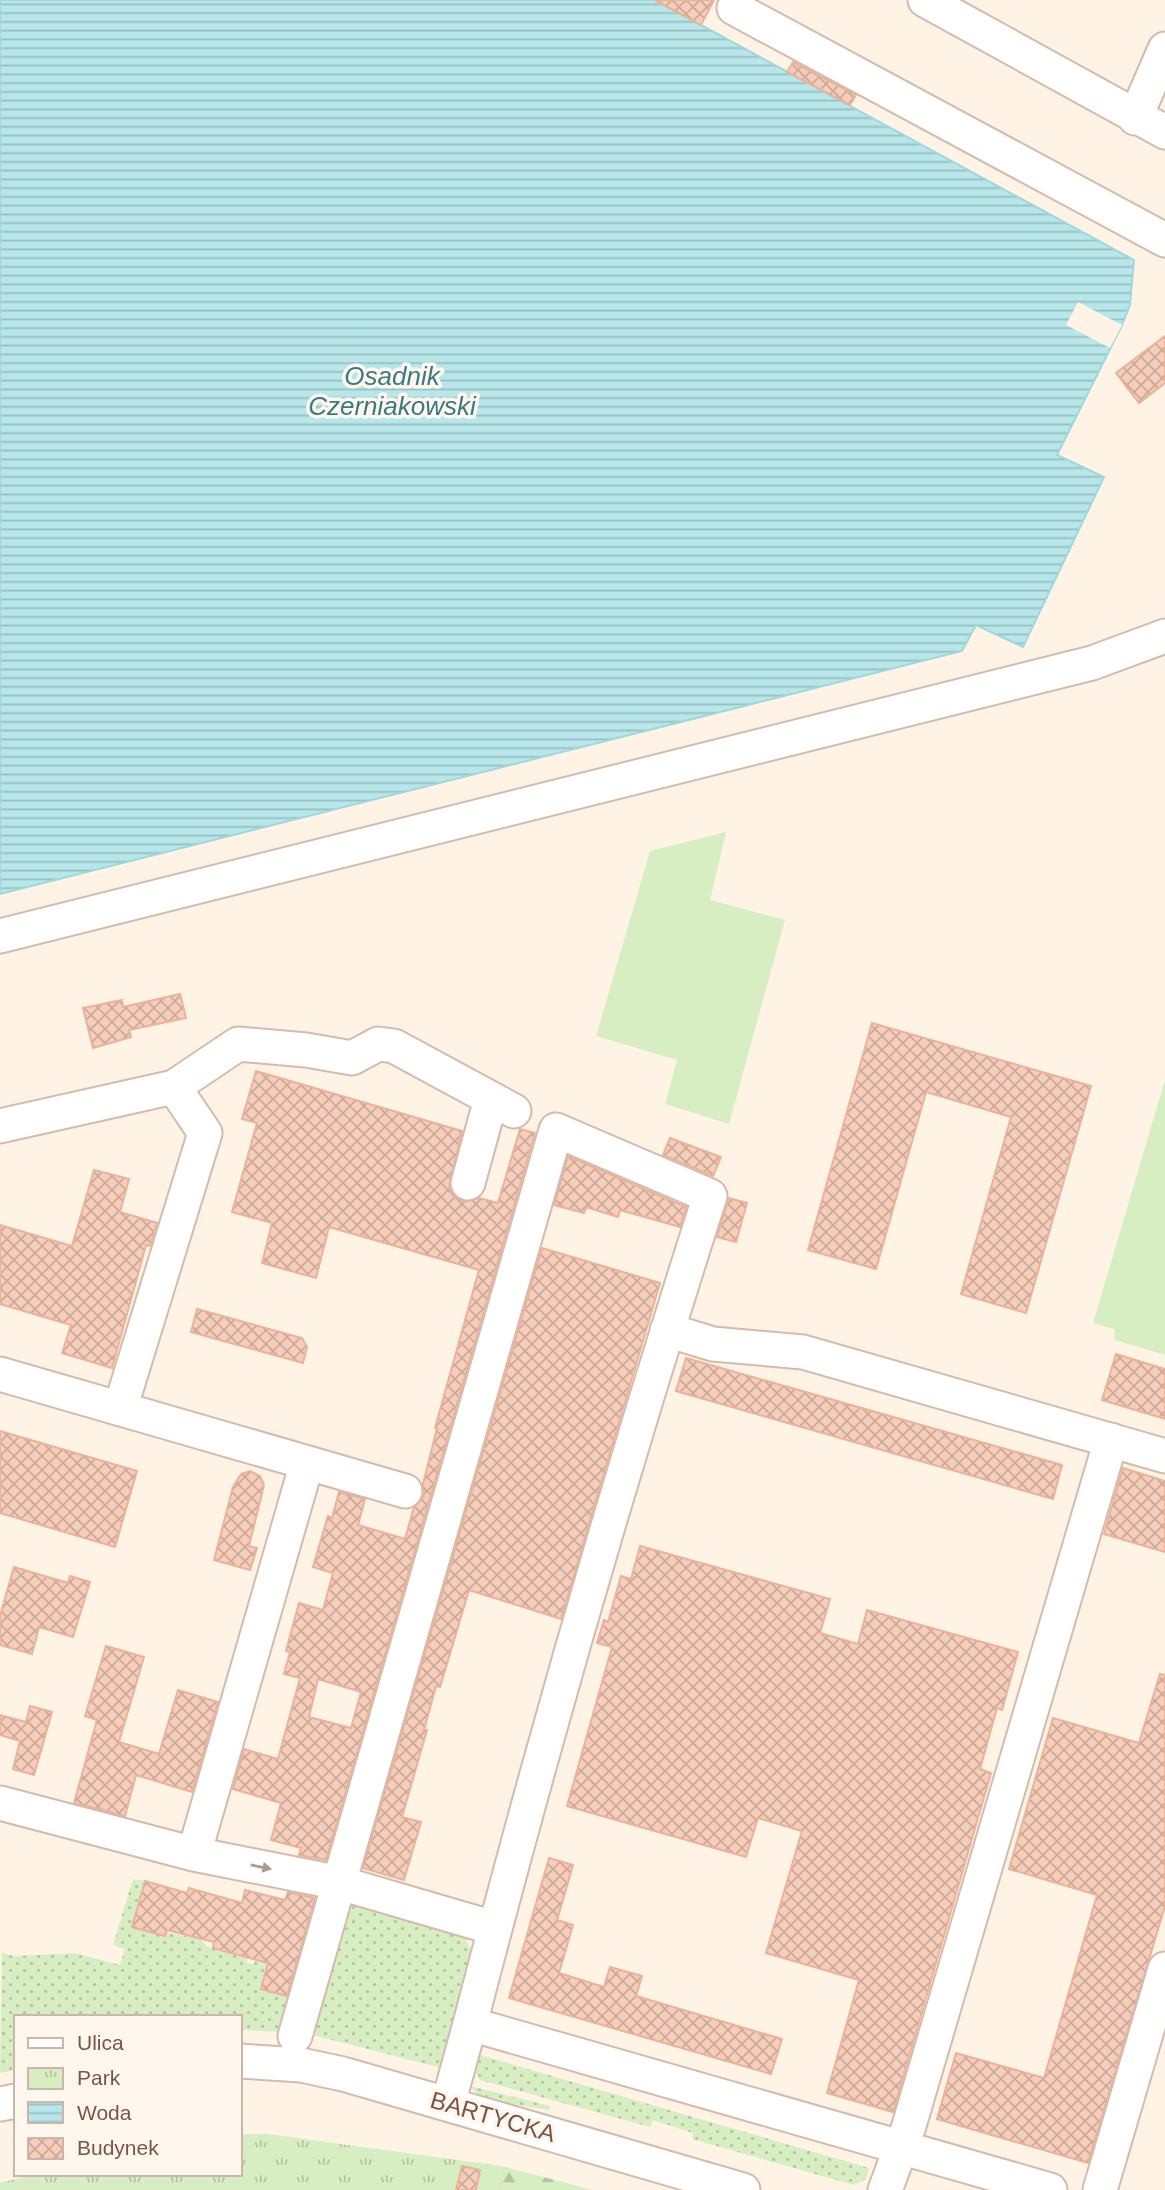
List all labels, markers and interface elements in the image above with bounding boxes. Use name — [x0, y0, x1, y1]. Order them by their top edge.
water label: Osadnik Czerniakowski — [308, 361, 477, 421]
one-way arrow — [250, 1861, 272, 1872]
legend — [14, 2015, 242, 2176]
text: Ulica — [77, 2031, 124, 2054]
text: Park — [77, 2066, 121, 2089]
street label: BARTYCKA — [427, 2086, 559, 2147]
text: Woda — [77, 2101, 132, 2124]
text: Budynek — [77, 2136, 159, 2159]

